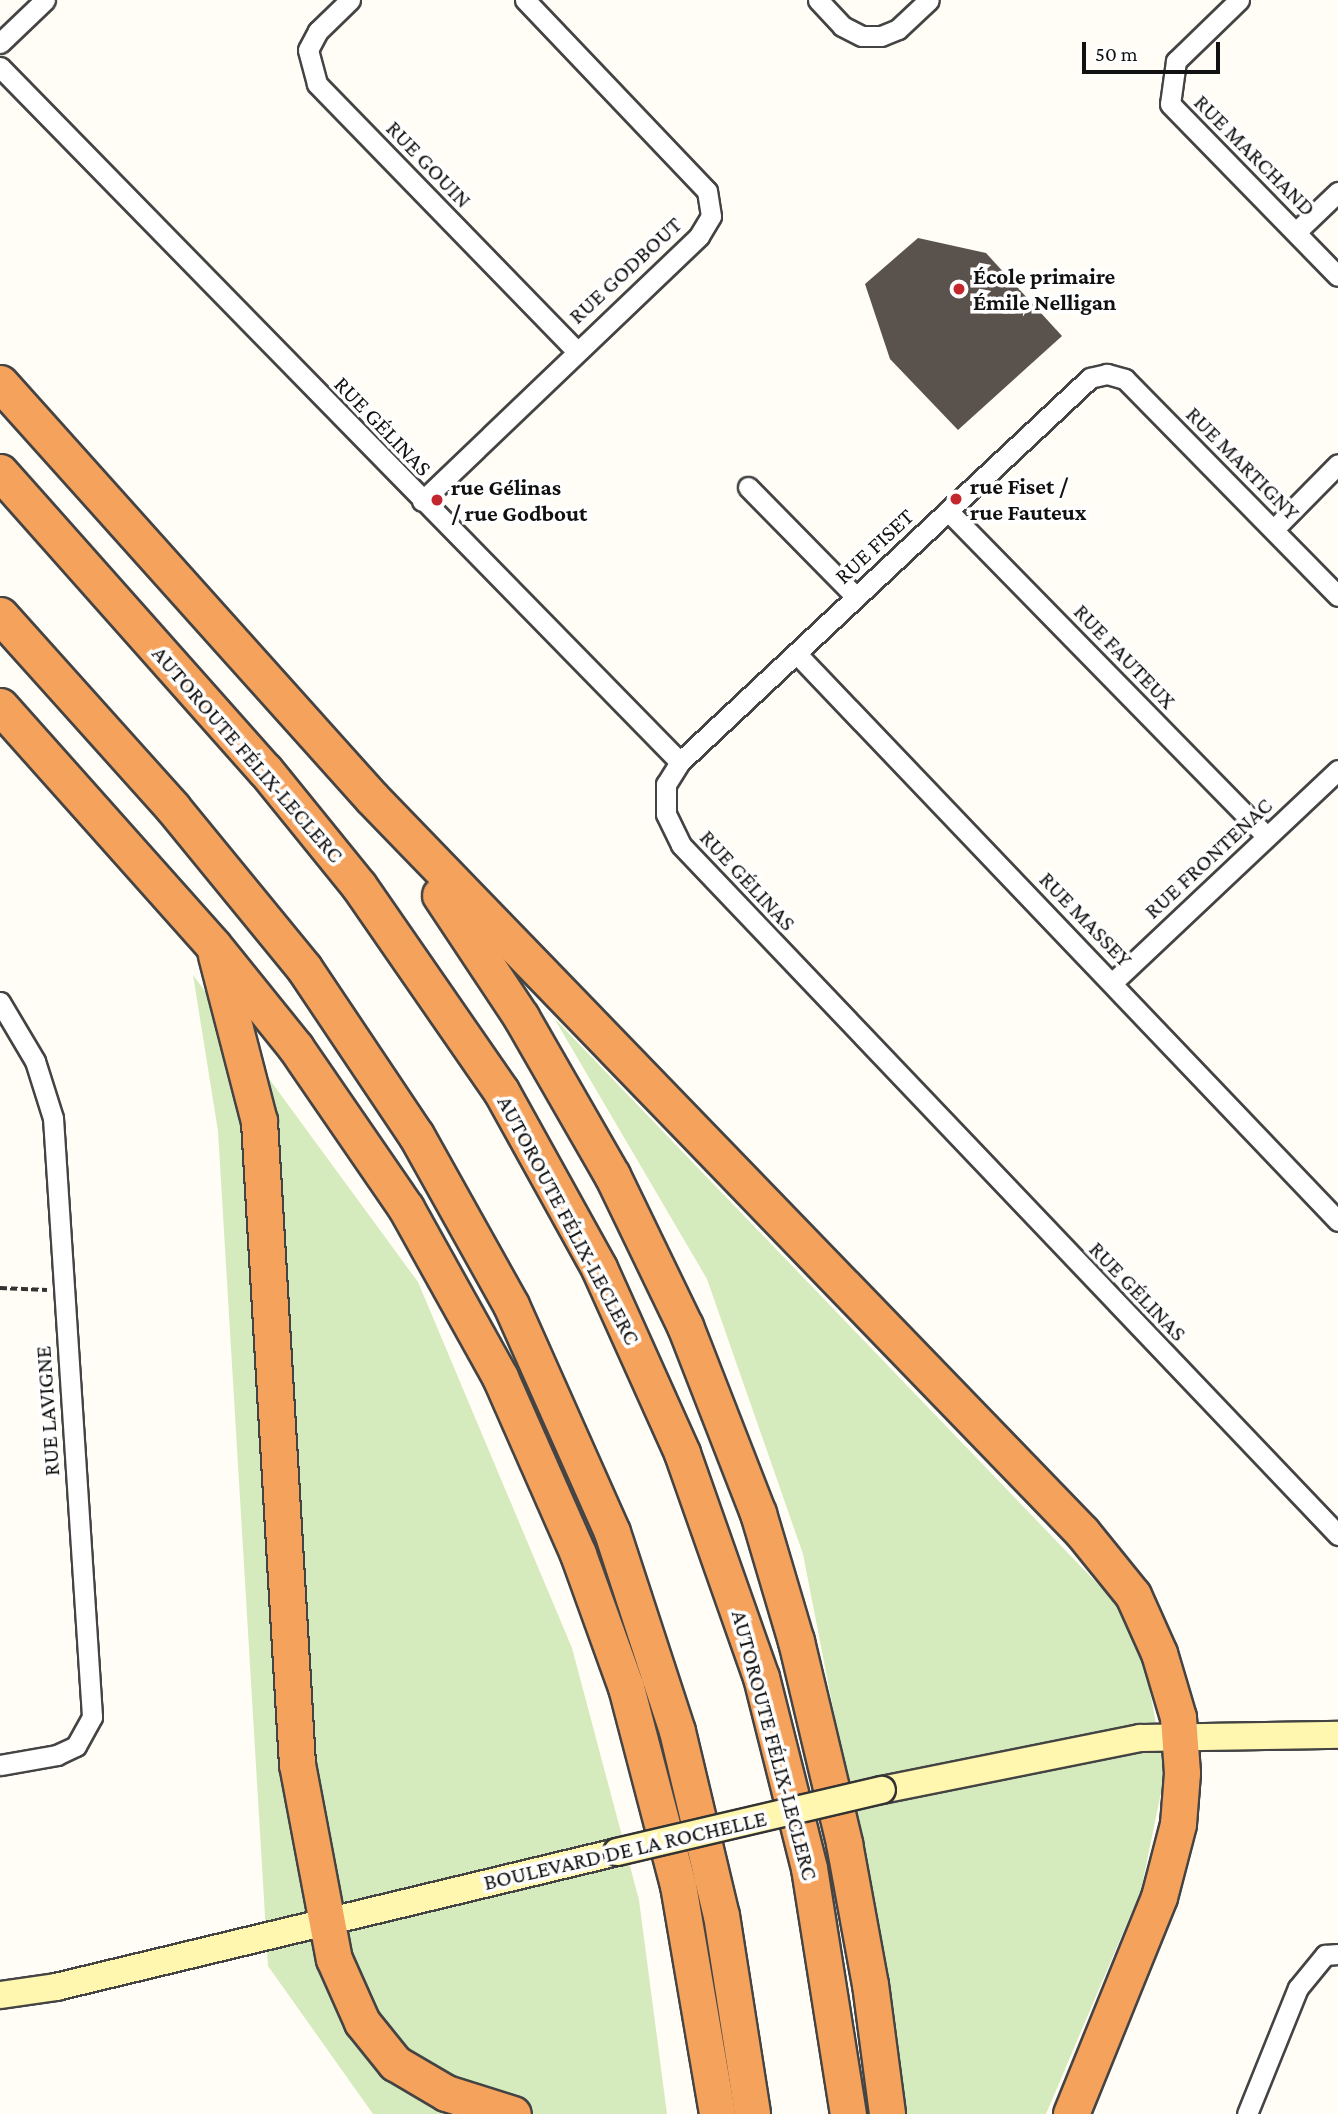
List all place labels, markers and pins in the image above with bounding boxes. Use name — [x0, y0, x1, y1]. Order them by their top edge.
place label: École primaire Émile Nelligan — [973, 262, 1116, 316]
marker: École primaire Émile Nelligan — [951, 281, 967, 297]
place label: rue Fiset / rue Fauteux — [970, 472, 1086, 526]
place label: rue Gélinas / rue Godbout — [451, 473, 587, 527]
marker: rue Fiset / rue Fauteux — [948, 491, 964, 507]
marker: rue Gélinas / rue Godbout — [429, 492, 445, 508]

